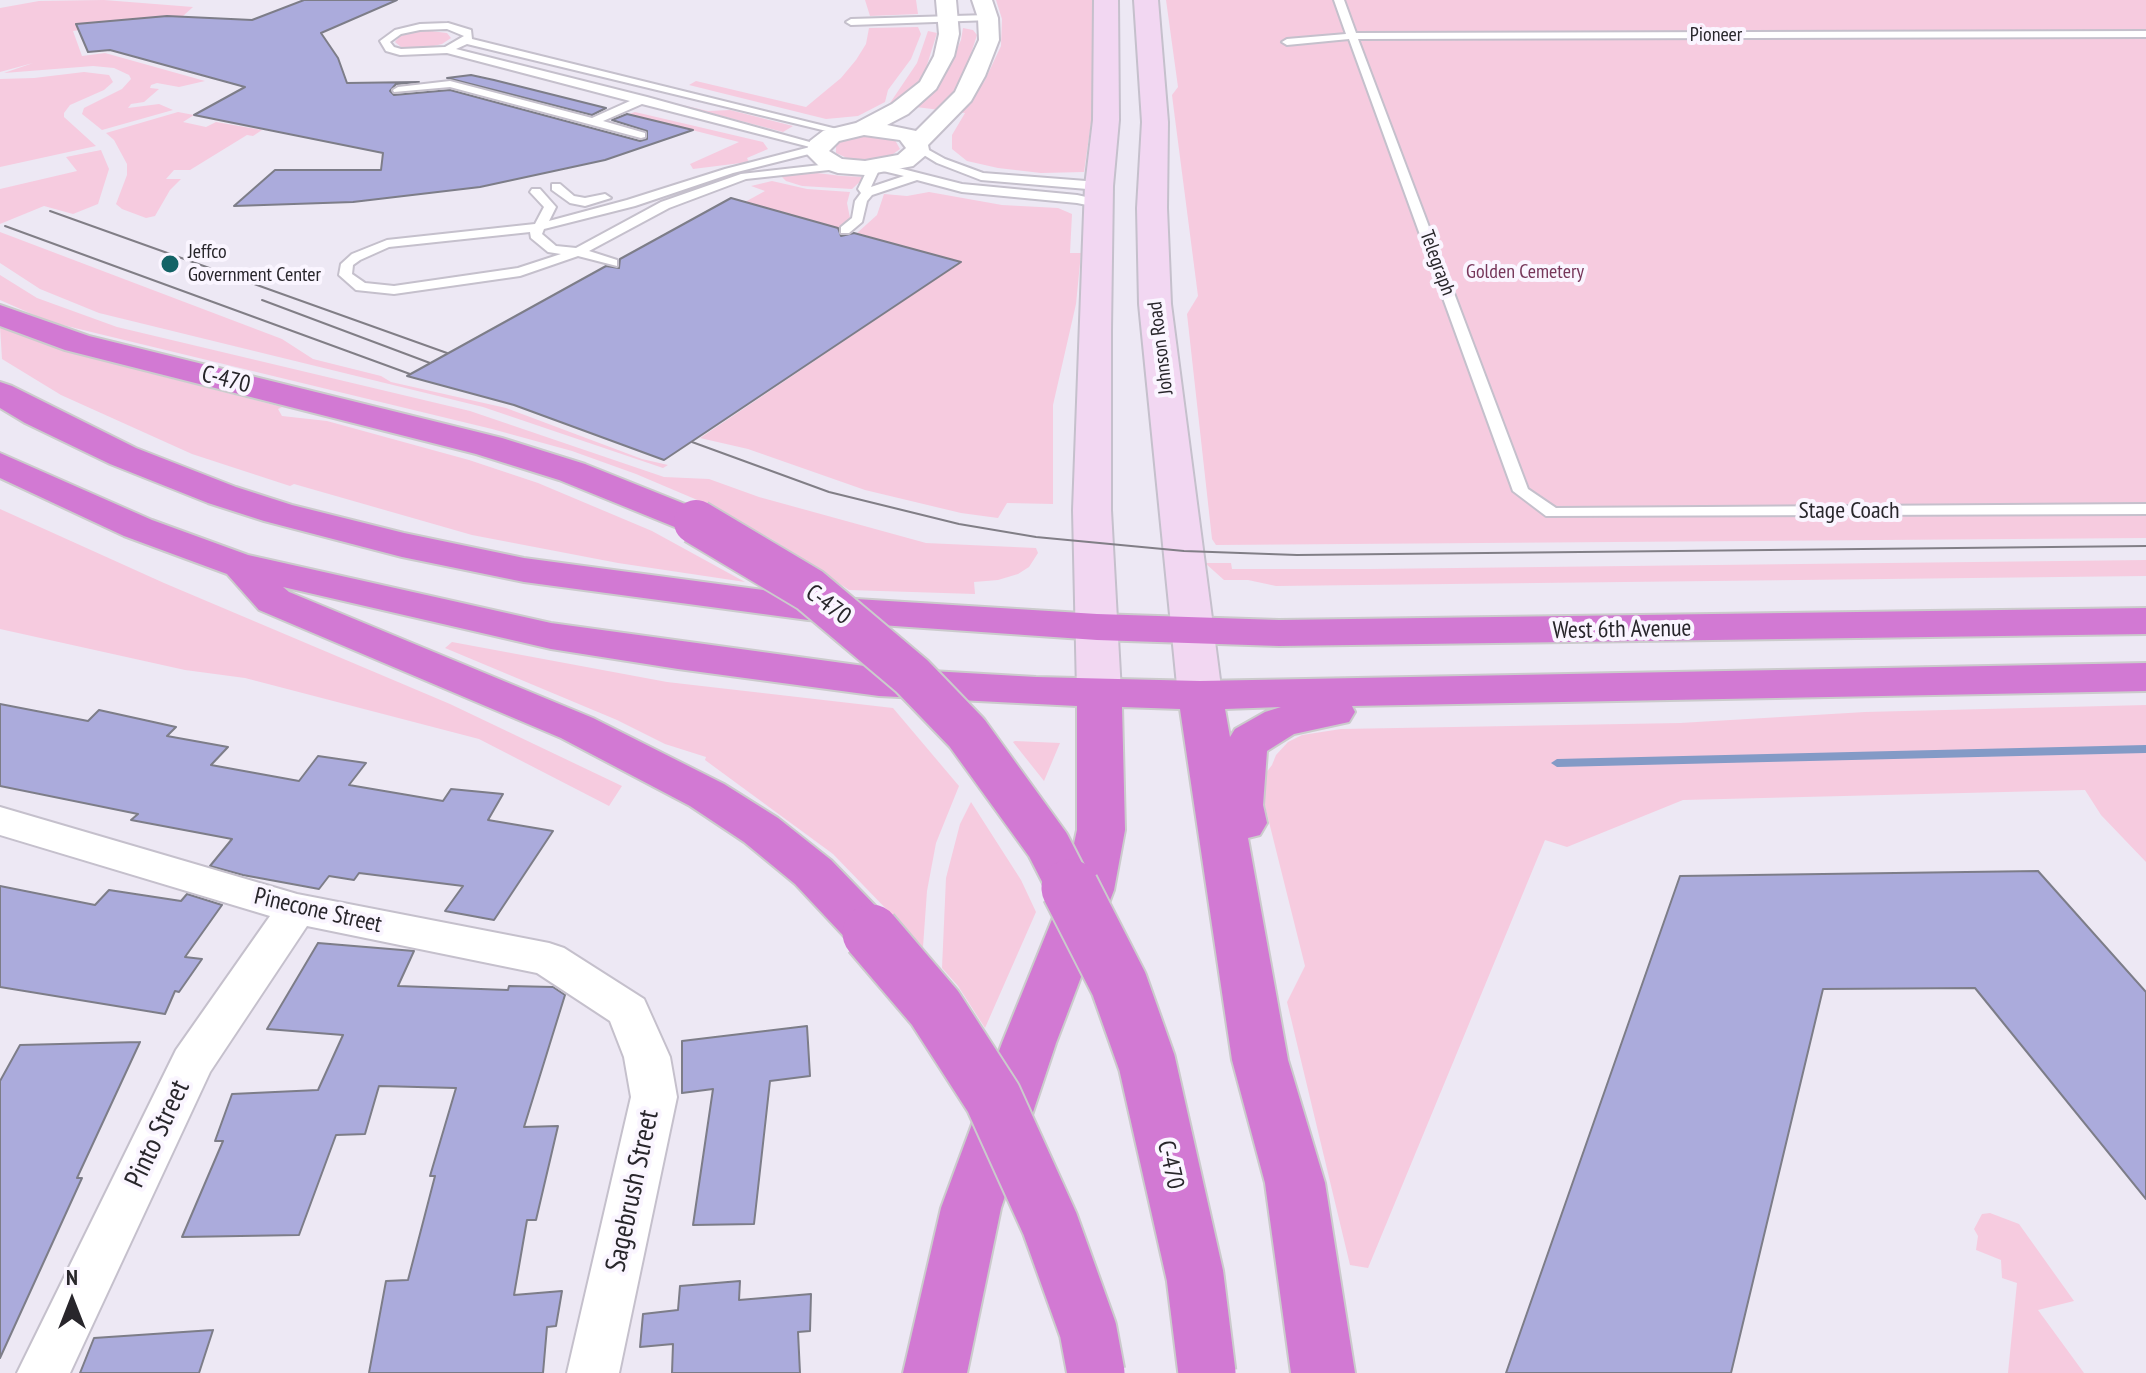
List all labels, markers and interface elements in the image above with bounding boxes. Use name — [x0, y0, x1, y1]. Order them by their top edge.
street label: Pioneer — [1690, 23, 1742, 47]
street label: Telegraph — [1414, 227, 1460, 299]
place label: Jeffco Government Center — [188, 240, 321, 287]
marker: Jeffco Government Center — [159, 253, 181, 275]
park label: Golden Cemetery — [1466, 260, 1584, 284]
street label: Johnson Road — [1143, 300, 1179, 396]
street label: C-470 — [199, 360, 253, 400]
street label: Stage Coach — [1798, 497, 1900, 525]
street label: C-470 — [800, 579, 856, 631]
street label: West 6th Avenue — [1552, 614, 1692, 646]
street label: Pinecone Street — [251, 882, 385, 940]
street label: Pinto Street — [119, 1075, 197, 1193]
street label: Sagebrush Street — [599, 1107, 667, 1275]
street label: C-470 — [1150, 1138, 1190, 1192]
north arrow — [32, 1261, 112, 1341]
text: N — [66, 1263, 78, 1291]

